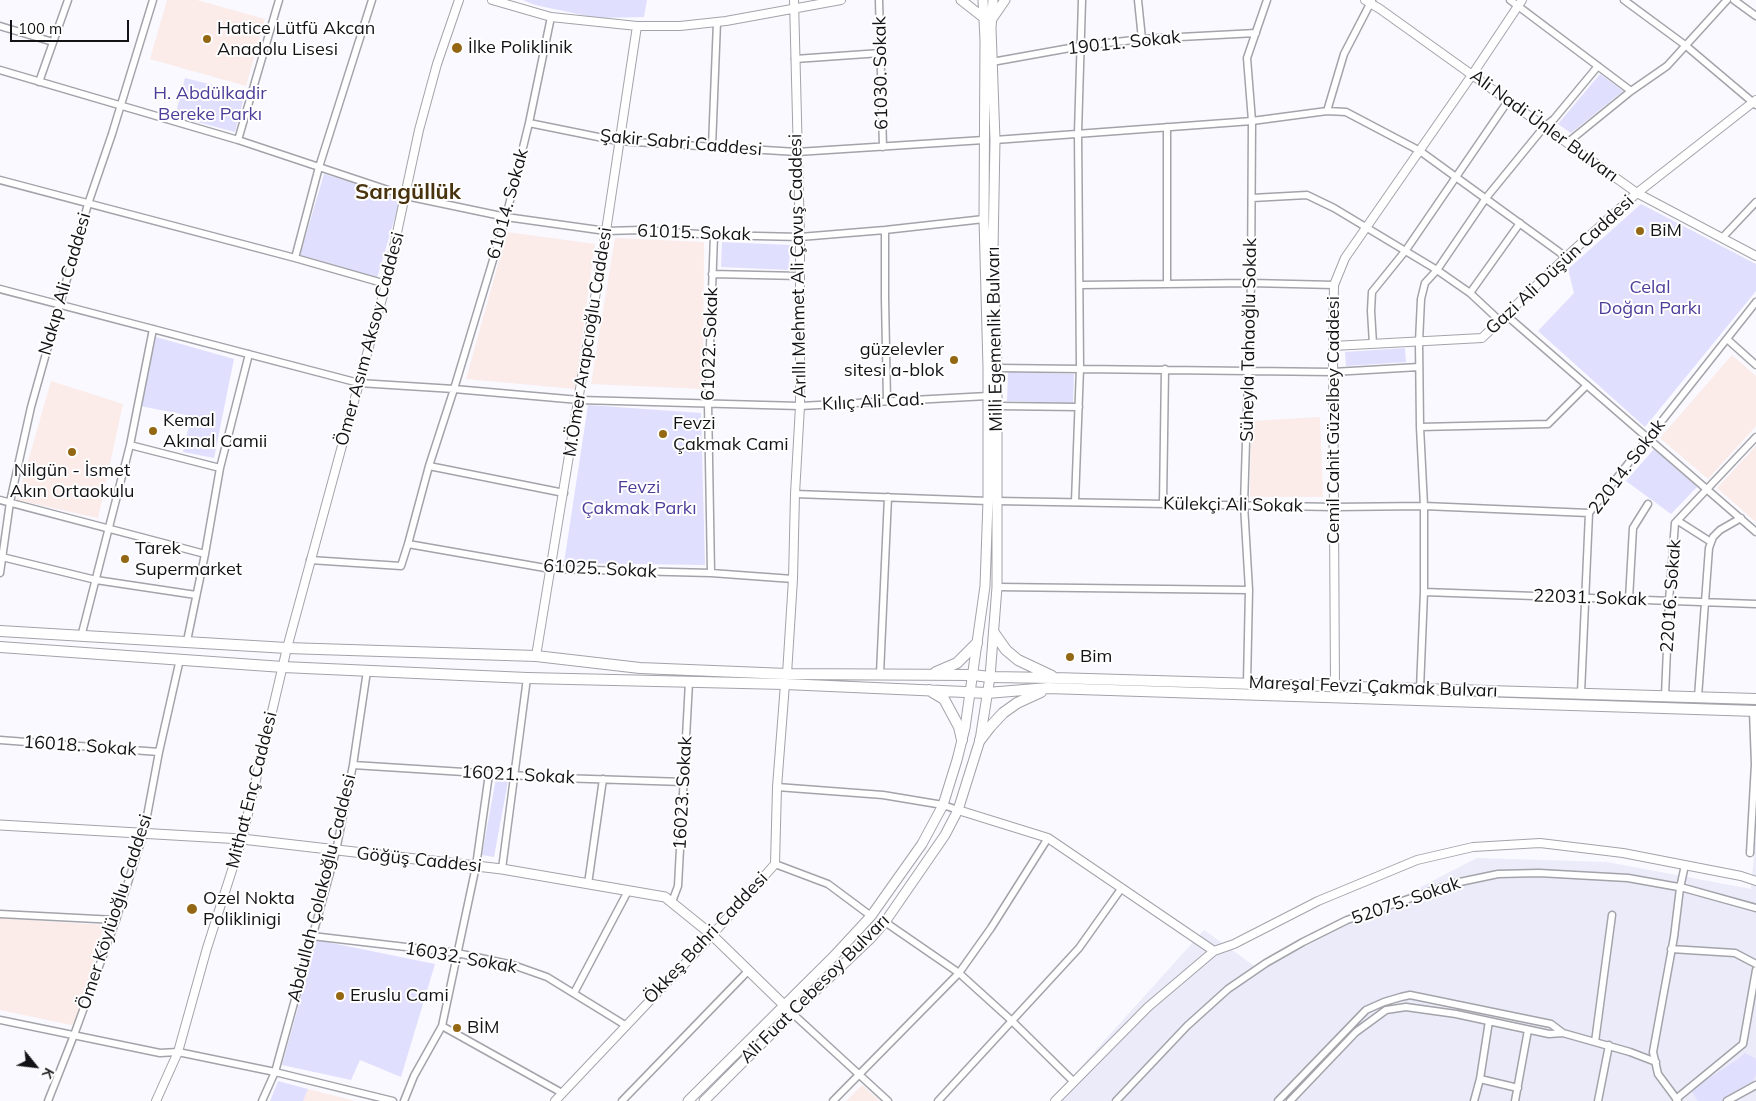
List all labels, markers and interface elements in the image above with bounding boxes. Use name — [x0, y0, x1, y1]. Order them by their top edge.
scale bar — [12, 10, 131, 42]
street label: 61030. Sokak — [869, 16, 893, 130]
place label: Hatice Lütfü Akcan Anadolu Lisesi — [217, 18, 375, 60]
text: 100 m — [18, 19, 62, 38]
street label: 19011. Sokak — [1066, 26, 1182, 60]
marker: Hatice Lütfü Akcan Anadolu Lisesi — [201, 33, 213, 45]
place label: İlke Poliklinik — [468, 37, 573, 59]
marker: İlke Poliklinik — [450, 41, 464, 55]
street label: Ali Nadi Ünler Bulvarı — [1466, 65, 1622, 187]
park label: H. Abdülkadir Bereke Parkı — [153, 83, 267, 126]
street label: Şakir Sabri Caddesi — [599, 125, 763, 161]
street label: Arıllı Mehmet Ali Çavuş Caddesi — [785, 134, 811, 398]
street label: 61014. Sokak — [483, 146, 533, 262]
district label: Sarıgüllük — [355, 179, 461, 205]
street label: Gazi Ali Düşün Caddesi — [1481, 191, 1639, 339]
street label: Nakıp Ali Caddesi — [34, 210, 96, 358]
street label: 61015. Sokak — [637, 220, 751, 246]
place label: BiM — [1650, 220, 1682, 242]
marker: BiM — [1634, 225, 1646, 237]
street label: M.Ömer Arapcıoğlu Caddesi — [559, 226, 617, 458]
street label: Ömer Asım Aksoy Caddesi — [331, 230, 409, 448]
street label: Süheyla Tahaoğlu Sokak — [1236, 238, 1262, 442]
street label: Milli Egemenlik Bulvarı — [983, 246, 1007, 432]
park label: Celal Doğan Parkı — [1599, 277, 1701, 320]
street label: 61022. Sokak — [697, 287, 723, 401]
street label: Cemil Cahit Güzelbey Caddesi — [1323, 296, 1345, 544]
place label: güzelevler sitesi a-blok — [844, 339, 944, 382]
marker: güzelevler sitesi a-blok — [948, 354, 960, 366]
street label: Kılıç Ali Cad. — [821, 389, 925, 415]
place label: Kemal Akınal Camii — [163, 410, 267, 452]
place label: Fevzi Çakmak Cami — [673, 413, 789, 456]
street label: 22014. Sokak — [1584, 415, 1670, 519]
marker: Kemal Akınal Camii — [147, 425, 159, 437]
marker: Fevzi Çakmak Cami — [657, 428, 669, 440]
marker: Nilgün - İsmet Akın Ortaokulu — [66, 446, 78, 458]
place label: Nilgün - İsmet Akın Ortaokulu — [10, 460, 134, 502]
park label: Fevzi Çakmak Parkı — [582, 477, 696, 520]
street label: Külekçi Ali Sokak — [1163, 493, 1303, 517]
place label: Tarek Supermarket — [135, 538, 242, 580]
street label: 22016. Sokak — [1656, 539, 1686, 653]
marker: Tarek Supermarket — [119, 553, 131, 565]
street label: 61025. Sokak — [543, 555, 657, 583]
street label: 22031. Sokak — [1533, 585, 1647, 611]
place label: Bim — [1080, 646, 1112, 668]
marker: Bim — [1064, 651, 1076, 663]
street label: Mareşal Fevzi Çakmak Bulvarı — [1248, 672, 1498, 702]
street label: Mithat Enç Caddesi — [222, 710, 282, 870]
street label: 16018. Sokak — [23, 731, 137, 761]
street label: 16023. Sokak — [669, 736, 697, 850]
street label: 16021. Sokak — [461, 761, 575, 789]
street label: Abdullah Çolakoğlu Caddesi — [283, 772, 361, 1004]
street label: Ömer Köylüoğlu Caddesi — [73, 812, 157, 1012]
street label: Göğüş Caddesi — [355, 843, 483, 877]
street label: Ökkeş Bahri Caddesi — [639, 868, 773, 1008]
street label: 52075. Sokak — [1349, 872, 1463, 930]
place label: Ozel Nokta Poliklinigi — [203, 888, 295, 931]
marker: Ozel Nokta Poliklinigi — [185, 902, 199, 916]
street label: Ali Fuat Cebesoy Bulvarı — [736, 910, 894, 1068]
street label: 16032. Sokak — [403, 938, 519, 978]
place label: Eruslu Cami — [350, 985, 449, 1007]
marker: Eruslu Cami — [334, 990, 346, 1002]
place label: BİM — [467, 1017, 499, 1039]
marker: BİM — [451, 1022, 463, 1034]
north arrow — [10, 1041, 60, 1091]
text: K — [38, 1065, 58, 1082]

